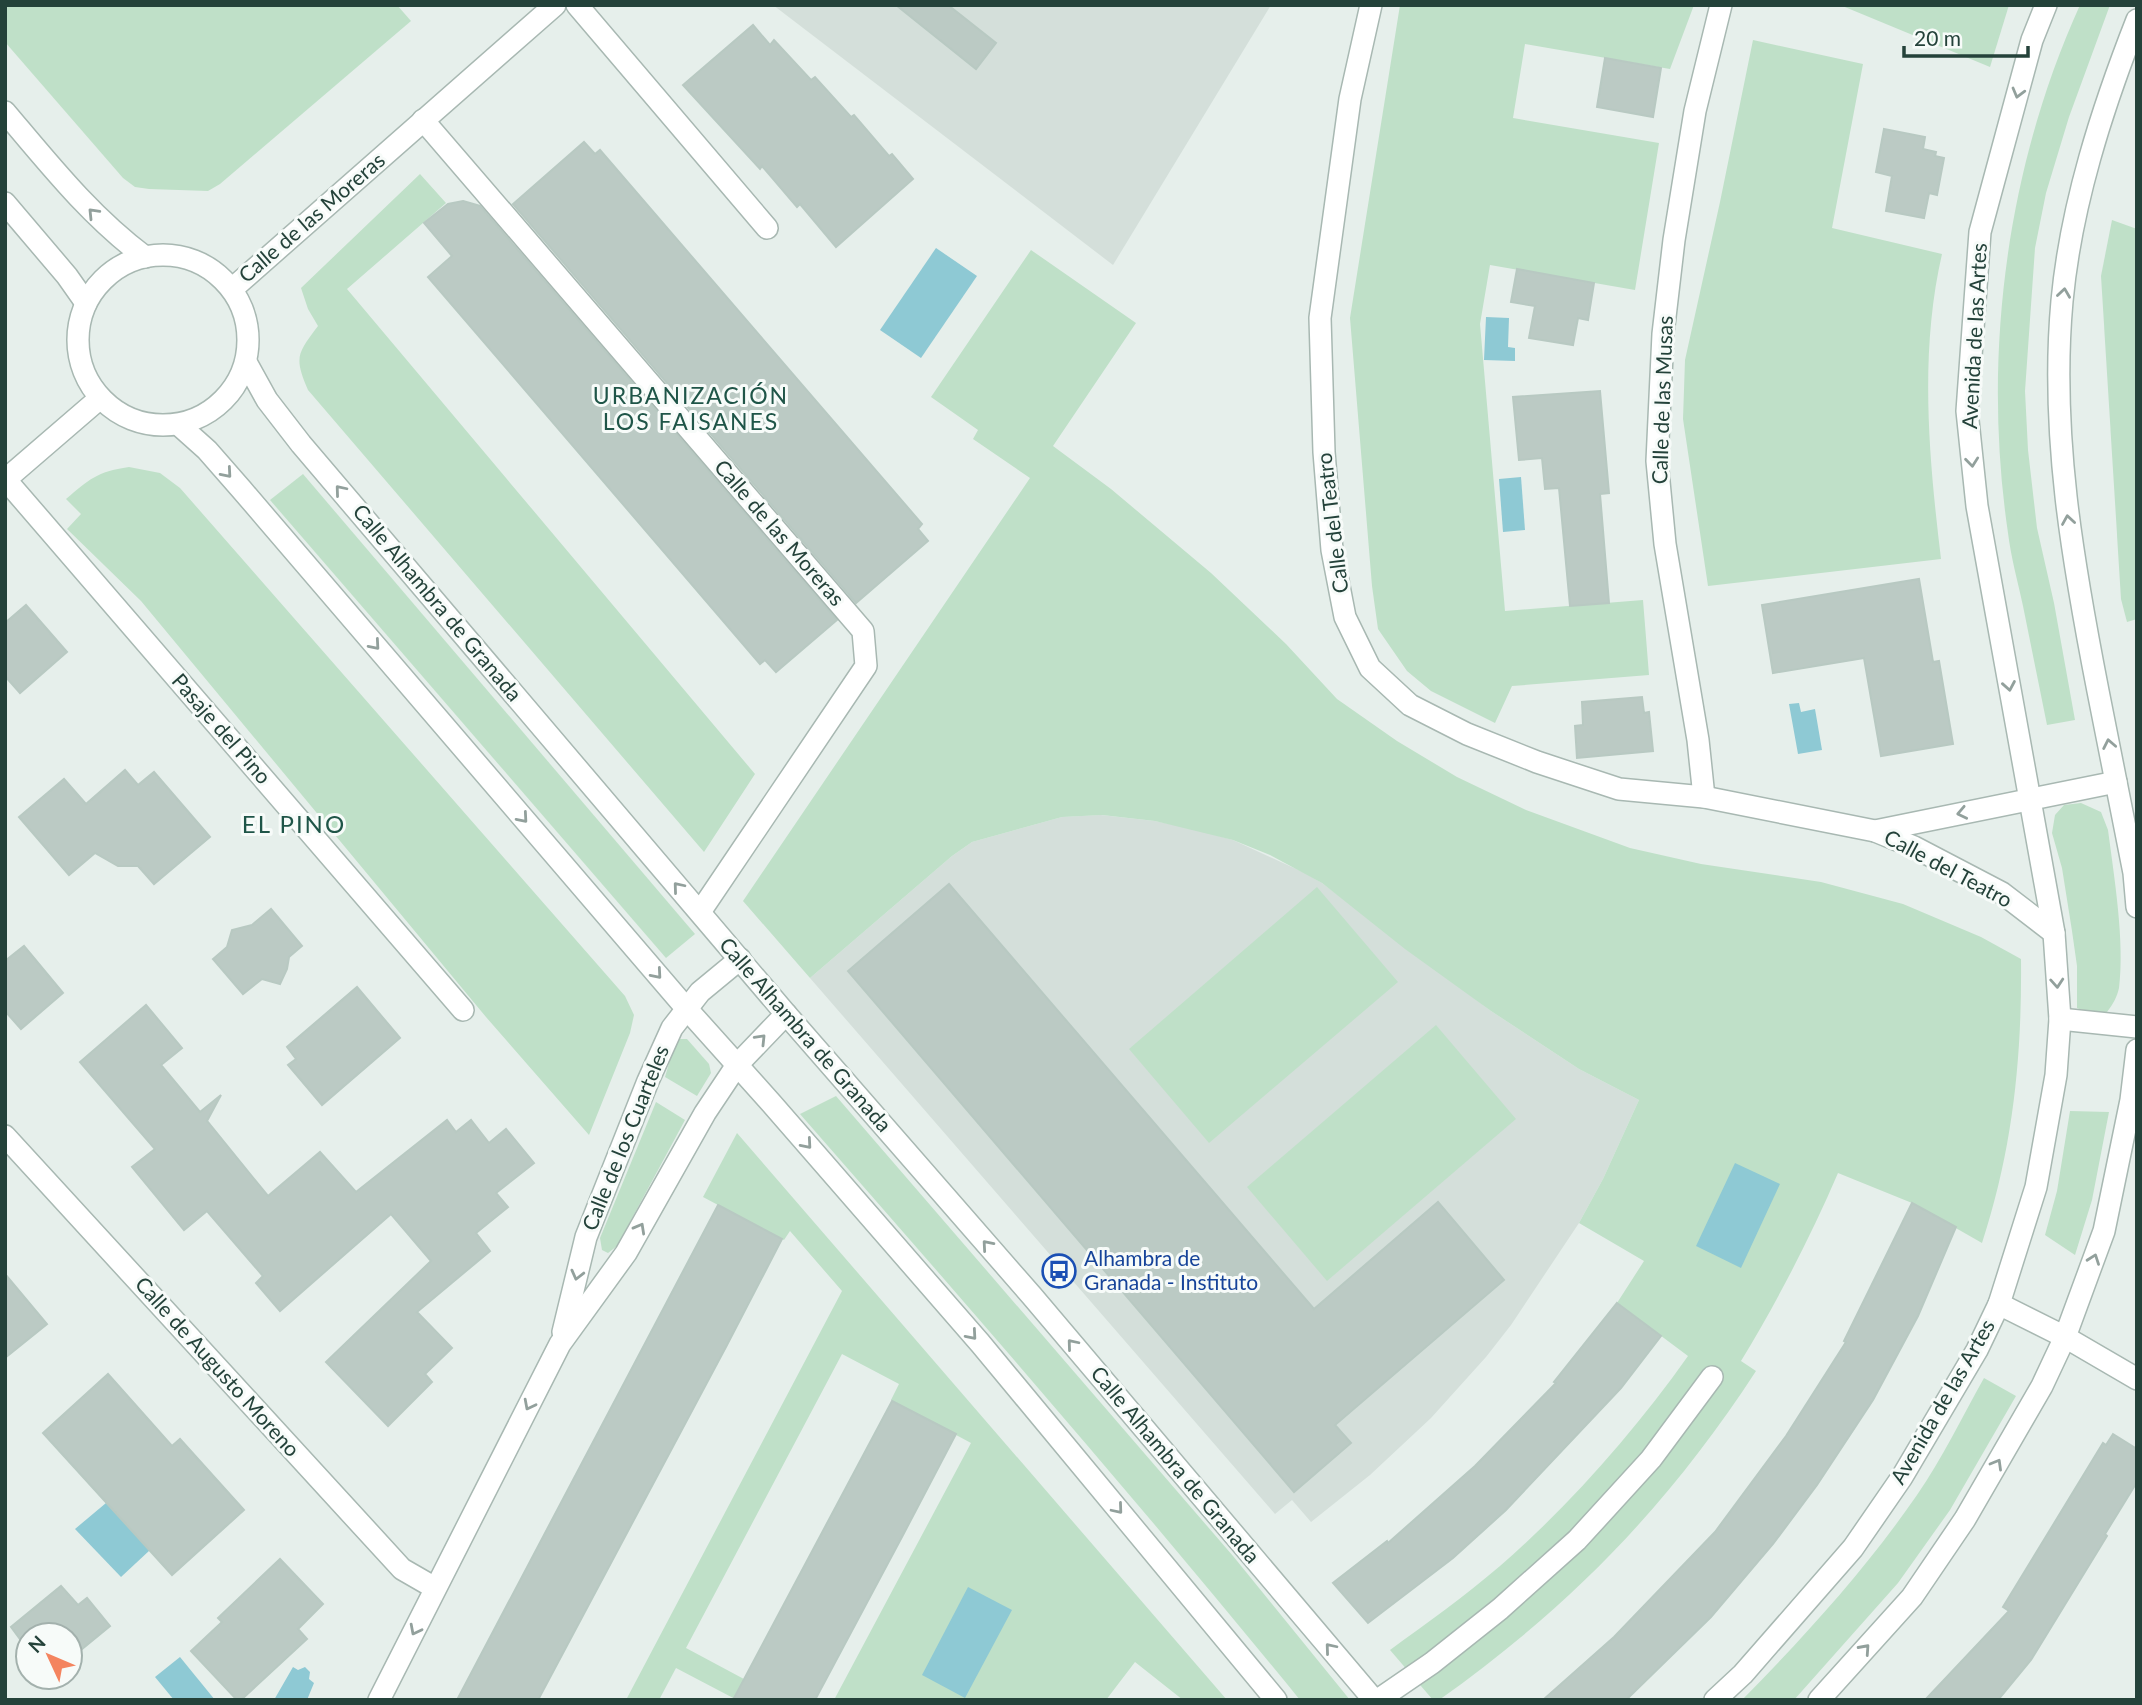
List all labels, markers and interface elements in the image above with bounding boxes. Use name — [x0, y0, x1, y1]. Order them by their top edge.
scale bar — [1904, 14, 2028, 58]
text: 20 m — [1914, 25, 1961, 50]
one-way arrow — [2012, 87, 2026, 99]
street label: Calle de las Moreras — [233, 147, 389, 287]
one-way arrow — [88, 208, 101, 221]
street label: Avenida de las Artes — [1956, 242, 1991, 430]
one-way arrow — [2056, 287, 2071, 299]
street label: Calle de las Musas — [1646, 315, 1677, 485]
district label: URBANIZACIÓN LOS FAISANES — [593, 381, 789, 435]
street label: Calle del Teatro — [1310, 451, 1353, 595]
street label: Calle de las Moreras — [710, 454, 850, 610]
one-way arrow — [1964, 457, 1979, 468]
one-way arrow — [219, 465, 231, 478]
one-way arrow — [336, 485, 348, 498]
street label: Calle Alhambra de Granada — [348, 498, 528, 706]
one-way arrow — [2061, 514, 2076, 526]
one-way arrow — [367, 637, 379, 650]
street label: Pasaje del Pino — [167, 668, 277, 788]
one-way arrow — [2001, 680, 2016, 692]
one-way arrow — [2102, 738, 2117, 750]
one-way arrow — [1956, 804, 1968, 819]
district label: EL PINO — [242, 809, 346, 838]
one-way arrow — [515, 810, 527, 823]
street label: Calle del Teatro — [1880, 823, 2017, 912]
one-way arrow — [674, 882, 686, 895]
street label: Calle Alhambra de Granada — [715, 932, 897, 1136]
one-way arrow — [649, 965, 661, 978]
one-way arrow — [2049, 978, 2064, 989]
one-way arrow — [753, 1035, 766, 1048]
street label: Calle de los Cuarteles — [576, 1041, 673, 1234]
one-way arrow — [799, 1136, 811, 1149]
one-way arrow — [632, 1223, 645, 1235]
one-way arrow — [983, 1240, 995, 1253]
place label: Alhambra de Granada - Instituto — [1084, 1245, 1258, 1294]
bus stop icon: Alhambra de Granada - Instituto — [1040, 1252, 1078, 1290]
one-way arrow — [2085, 1254, 2099, 1266]
one-way arrow — [571, 1268, 585, 1280]
street label: Calle de Augusto Moreno — [131, 1271, 306, 1461]
street label: Avenida de las Artes — [1884, 1314, 1999, 1488]
one-way arrow — [964, 1326, 976, 1339]
one-way arrow — [1068, 1339, 1080, 1352]
street label: Calle Alhambra de Granada — [1086, 1360, 1266, 1568]
one-way arrow — [523, 1398, 537, 1410]
one-way arrow — [1988, 1459, 2001, 1472]
one-way arrow — [1110, 1501, 1122, 1514]
north arrow — [14, 1621, 84, 1691]
one-way arrow — [409, 1623, 423, 1635]
text: N — [23, 1631, 50, 1657]
one-way arrow — [1326, 1643, 1338, 1656]
one-way arrow — [1857, 1644, 1869, 1657]

